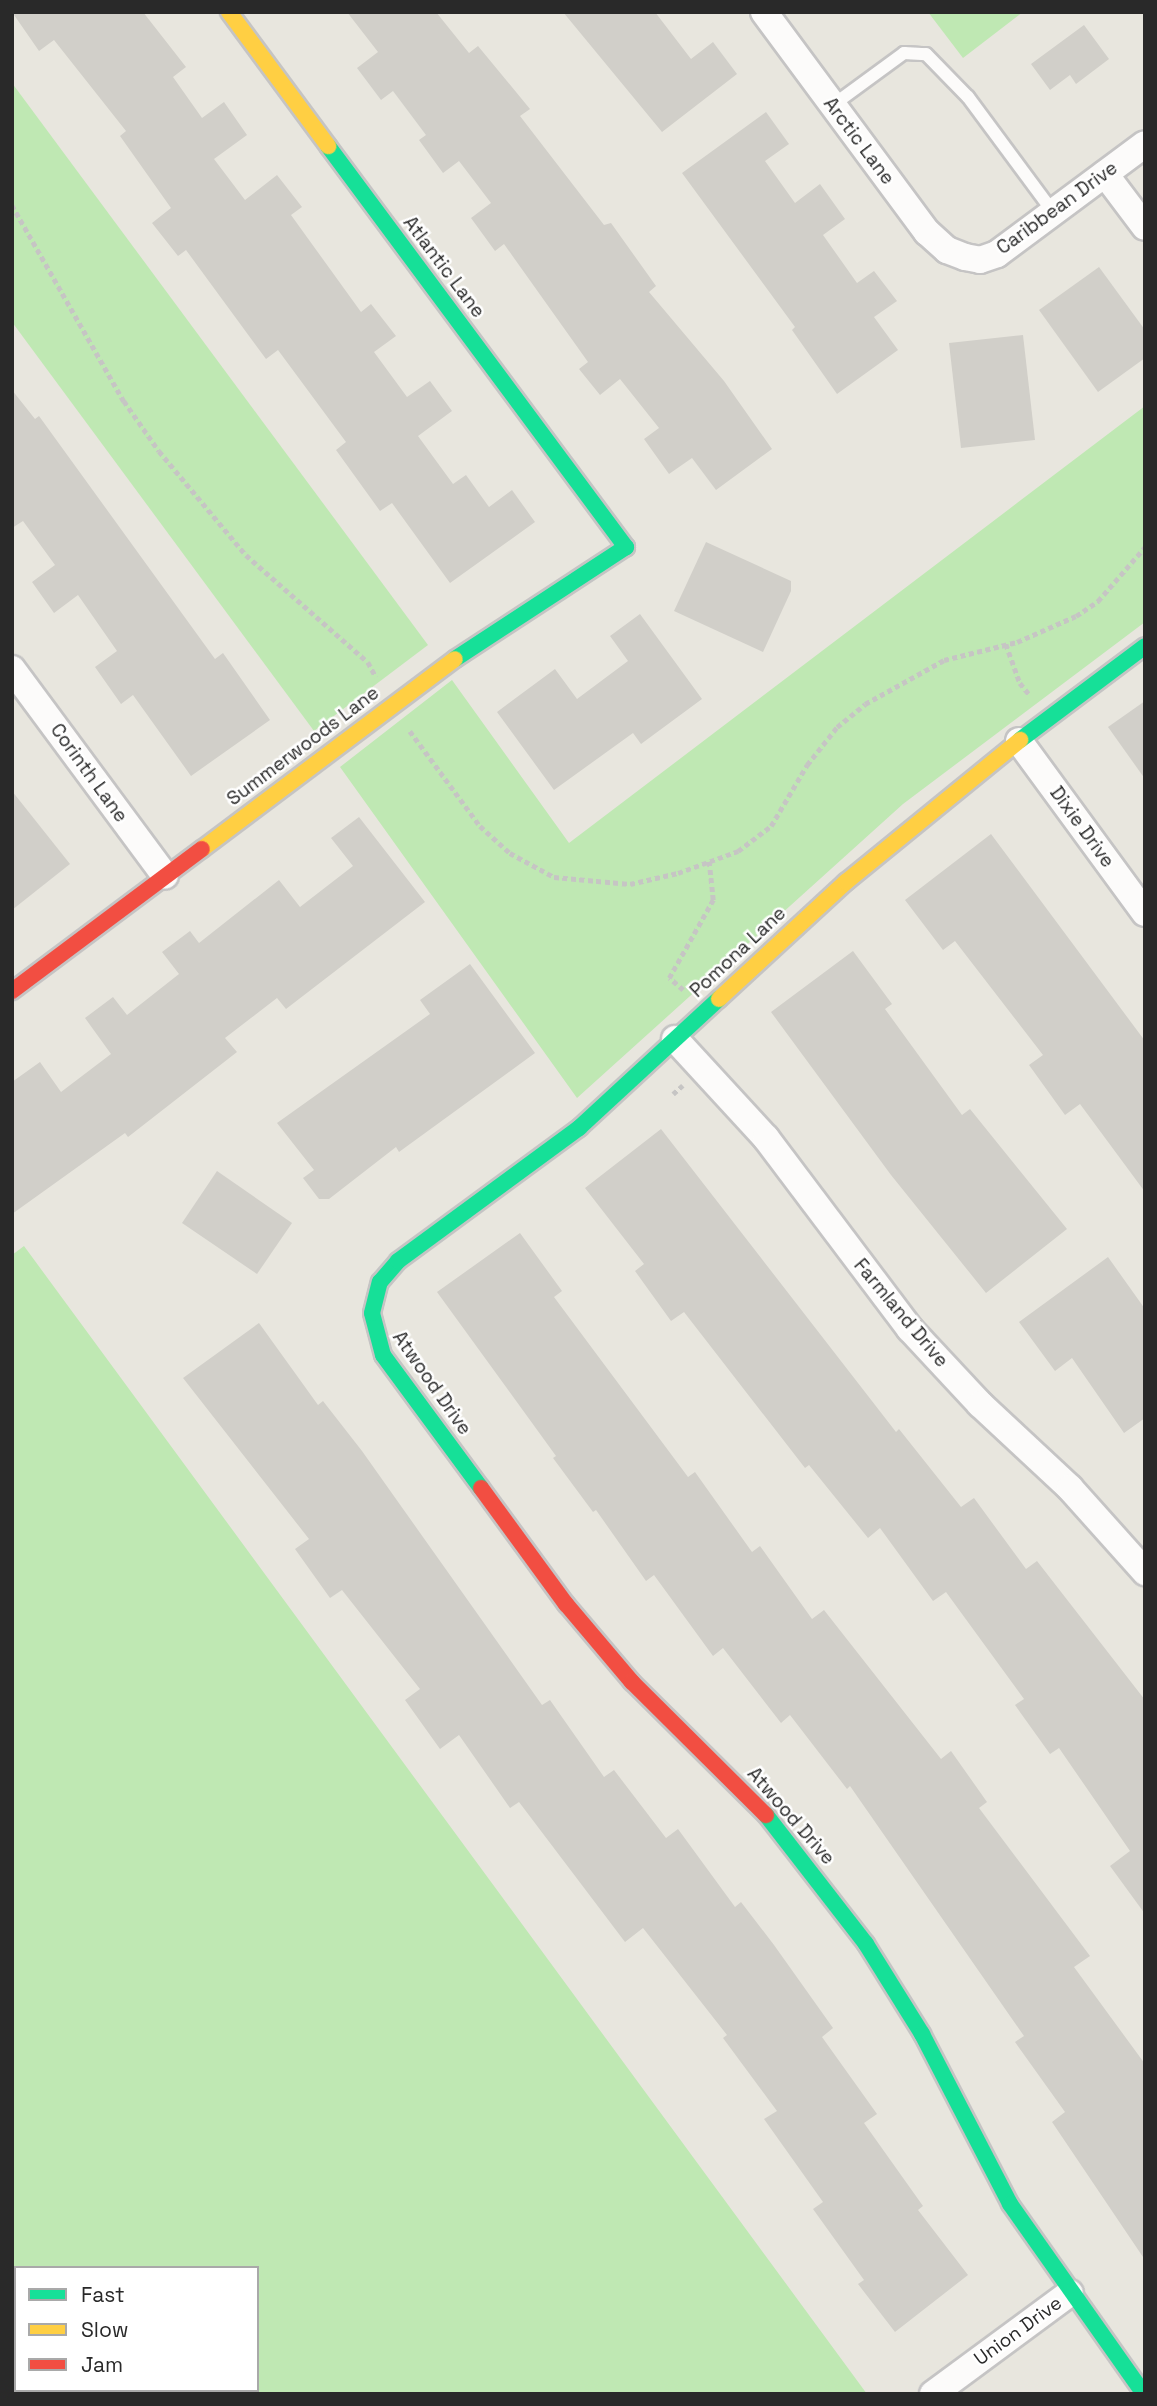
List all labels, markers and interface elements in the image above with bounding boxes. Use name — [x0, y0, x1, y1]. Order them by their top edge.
street label: Arctic Lane — [819, 93, 899, 189]
street label: Caribbean Drive — [992, 157, 1122, 259]
street label: Atlantic Lane — [398, 212, 490, 322]
street label: Summerwoods Lane — [223, 681, 383, 811]
street label: Corinth Lane — [46, 719, 132, 827]
street label: Dixie Drive — [1045, 782, 1119, 872]
street label: Pomona Lane — [685, 902, 791, 1002]
street label: Farmland Drive — [849, 1254, 953, 1372]
street label: Atwood Drive — [388, 1327, 476, 1439]
street label: Atwood Drive — [743, 1763, 839, 1869]
legend — [14, 2266, 259, 2392]
text: Fast — [81, 2281, 125, 2308]
street label: Union Drive — [970, 2292, 1066, 2370]
text: Slow — [81, 2316, 129, 2343]
text: Jam — [81, 2351, 123, 2378]

